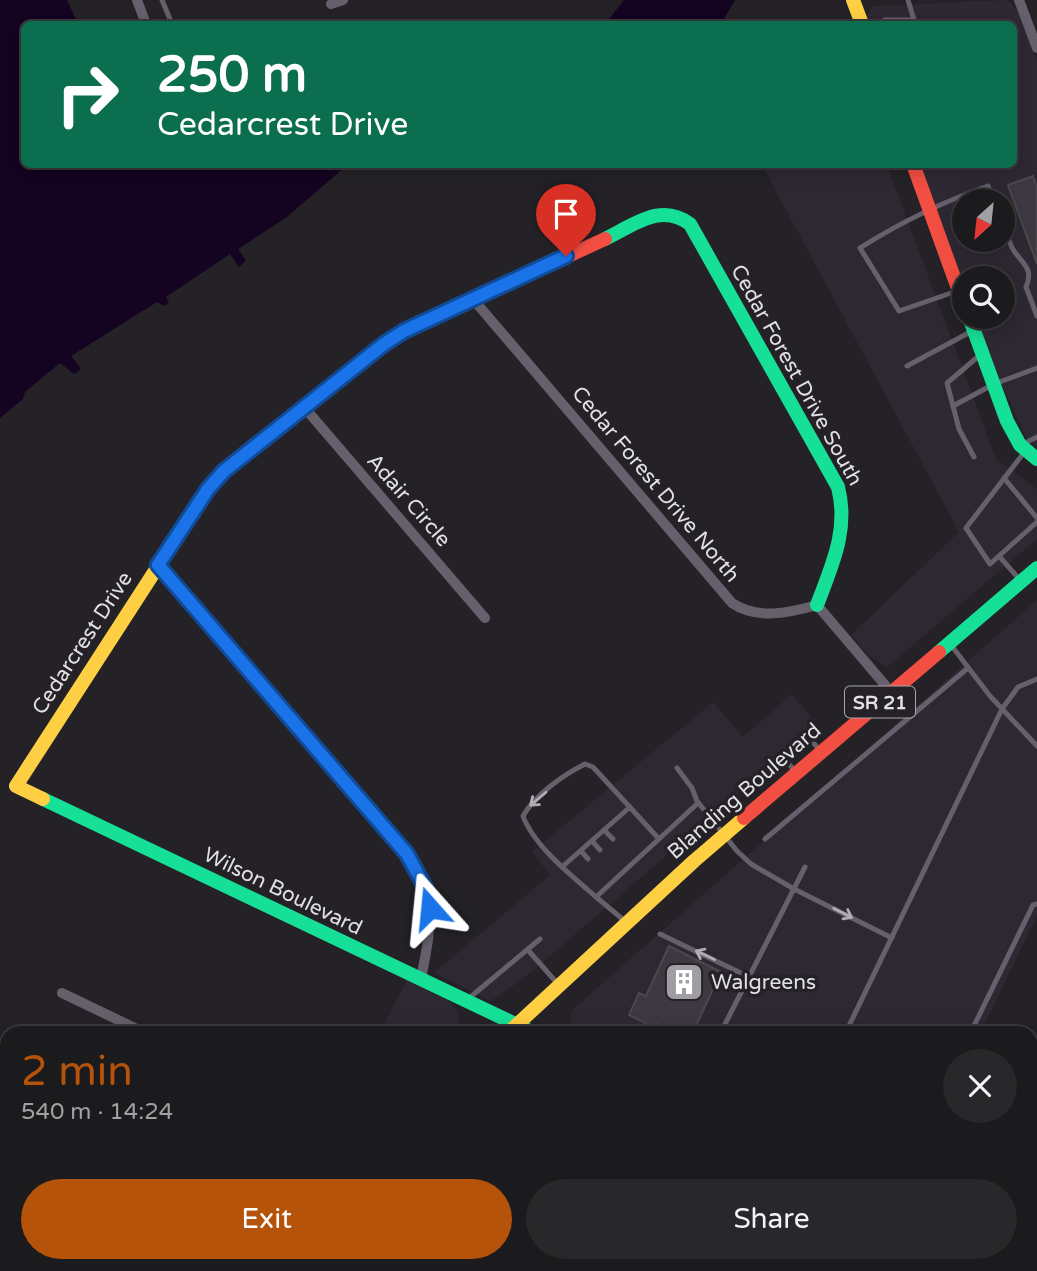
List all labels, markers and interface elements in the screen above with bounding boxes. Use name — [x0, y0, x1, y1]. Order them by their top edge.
text: 250 m — [157, 46, 307, 105]
icon: right — [42, 49, 133, 140]
text: Cedarcrest Drive — [157, 106, 408, 144]
pin — [536, 184, 596, 256]
north arrow — [952, 189, 1015, 252]
map controls — [952, 189, 1015, 329]
icon: arrive — [547, 195, 585, 233]
street label: Cedar Forest Drive South — [725, 260, 868, 490]
button: search — [952, 266, 1015, 329]
street label: Cedar Forest Drive North — [566, 381, 745, 587]
street label: Adair Circle — [361, 449, 456, 552]
street label: Cedarcrest Drive — [27, 567, 138, 719]
road number: SR 21 — [845, 687, 915, 718]
street label: Blanding Boulevard — [663, 718, 826, 865]
one-way arrow — [529, 790, 547, 806]
street label: Wilson Boulevard — [199, 842, 366, 941]
position arrow — [393, 871, 467, 945]
one-way arrow — [832, 907, 853, 921]
one-way arrow — [695, 947, 716, 961]
building icon: Walgreens — [663, 961, 705, 1003]
place label: Walgreens — [711, 970, 816, 995]
text: 2 min — [21, 1046, 133, 1097]
button: close — [943, 1049, 1017, 1123]
text: 540 m · 14:24 — [21, 1098, 173, 1126]
button: Exit — [21, 1179, 512, 1259]
button: Share — [526, 1179, 1017, 1259]

